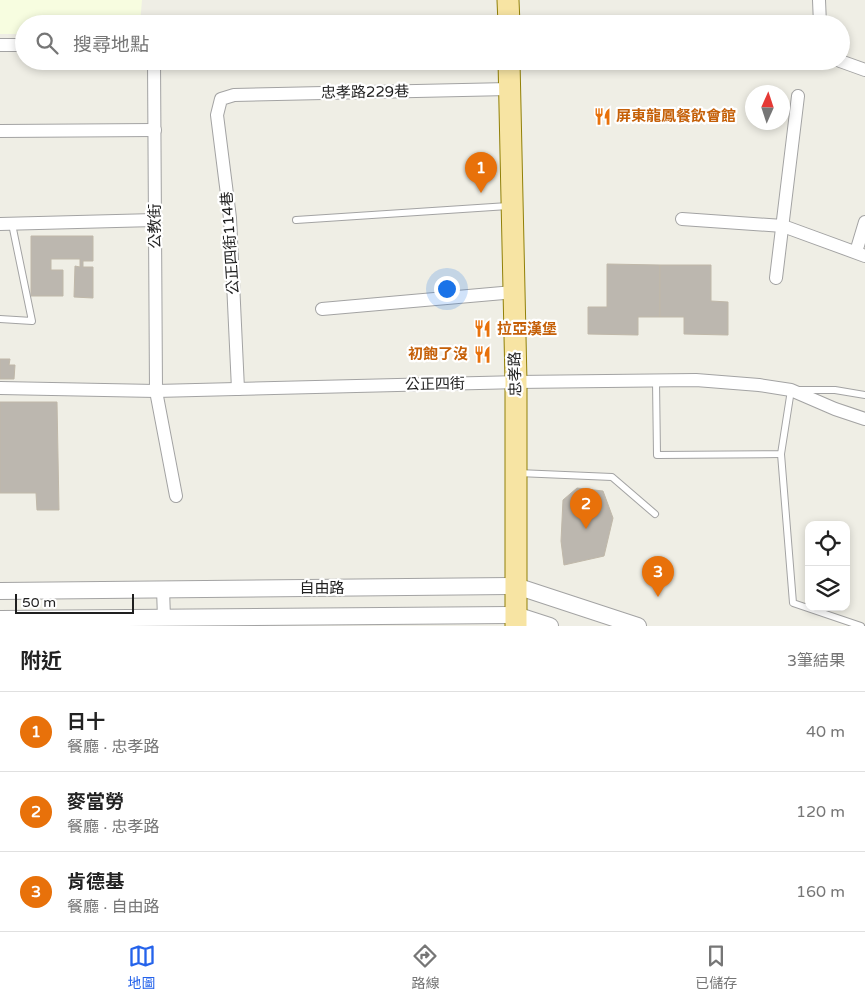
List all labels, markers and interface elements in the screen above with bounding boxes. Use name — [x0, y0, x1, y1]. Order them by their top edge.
search box — [15, 15, 850, 70]
icon: search — [33, 29, 61, 57]
text: 搜尋地點 — [73, 34, 149, 56]
street label: 忠孝路229巷 — [321, 82, 409, 102]
north arrow — [745, 85, 790, 130]
restaurant icon: 屏東龍鳳餐飲會館 — [592, 106, 612, 126]
place label: 屏東龍鳳餐飲會館 — [616, 107, 736, 125]
pin: 1 — [465, 152, 497, 193]
street label: 公正四街114巷 — [217, 191, 243, 295]
street label: 公教街 — [146, 203, 164, 249]
your location — [434, 276, 460, 302]
restaurant icon: 拉亞漢堡 — [473, 319, 493, 339]
place label: 拉亞漢堡 — [497, 320, 557, 338]
restaurant icon: 初飽了沒 — [472, 344, 492, 364]
place label: 初飽了沒 — [408, 345, 468, 363]
street label: 忠孝路 — [506, 351, 524, 397]
street label: 公正四街 — [405, 374, 465, 394]
pin: 2 — [570, 488, 602, 529]
map controls — [805, 521, 850, 611]
button: locate — [805, 521, 850, 566]
pin: 3 — [642, 556, 674, 597]
button: layers — [805, 566, 850, 611]
street label: 自由路 — [299, 579, 345, 597]
scale bar — [15, 591, 134, 614]
text: 50 m — [22, 594, 56, 611]
text: 附近 — [20, 649, 62, 674]
text: 3筆結果 — [787, 651, 845, 671]
text: 日十 — [67, 711, 105, 733]
text: 1 — [31, 722, 41, 742]
text: 40 m — [806, 722, 845, 742]
text: 餐廳 · 忠孝路 — [67, 737, 159, 757]
text: 麥當勞 — [67, 791, 124, 813]
text: 2 — [31, 802, 41, 822]
text: 120 m — [796, 802, 845, 822]
text: 餐廳 · 忠孝路 — [67, 817, 159, 837]
text: 肯德基 — [67, 871, 124, 893]
text: 3 — [31, 882, 41, 902]
text: 160 m — [796, 882, 845, 902]
text: 餐廳 · 自由路 — [67, 897, 159, 917]
tab: 地圖 — [128, 942, 156, 992]
tab: 路線 — [411, 942, 439, 992]
tab: 已儲存 — [695, 942, 737, 992]

